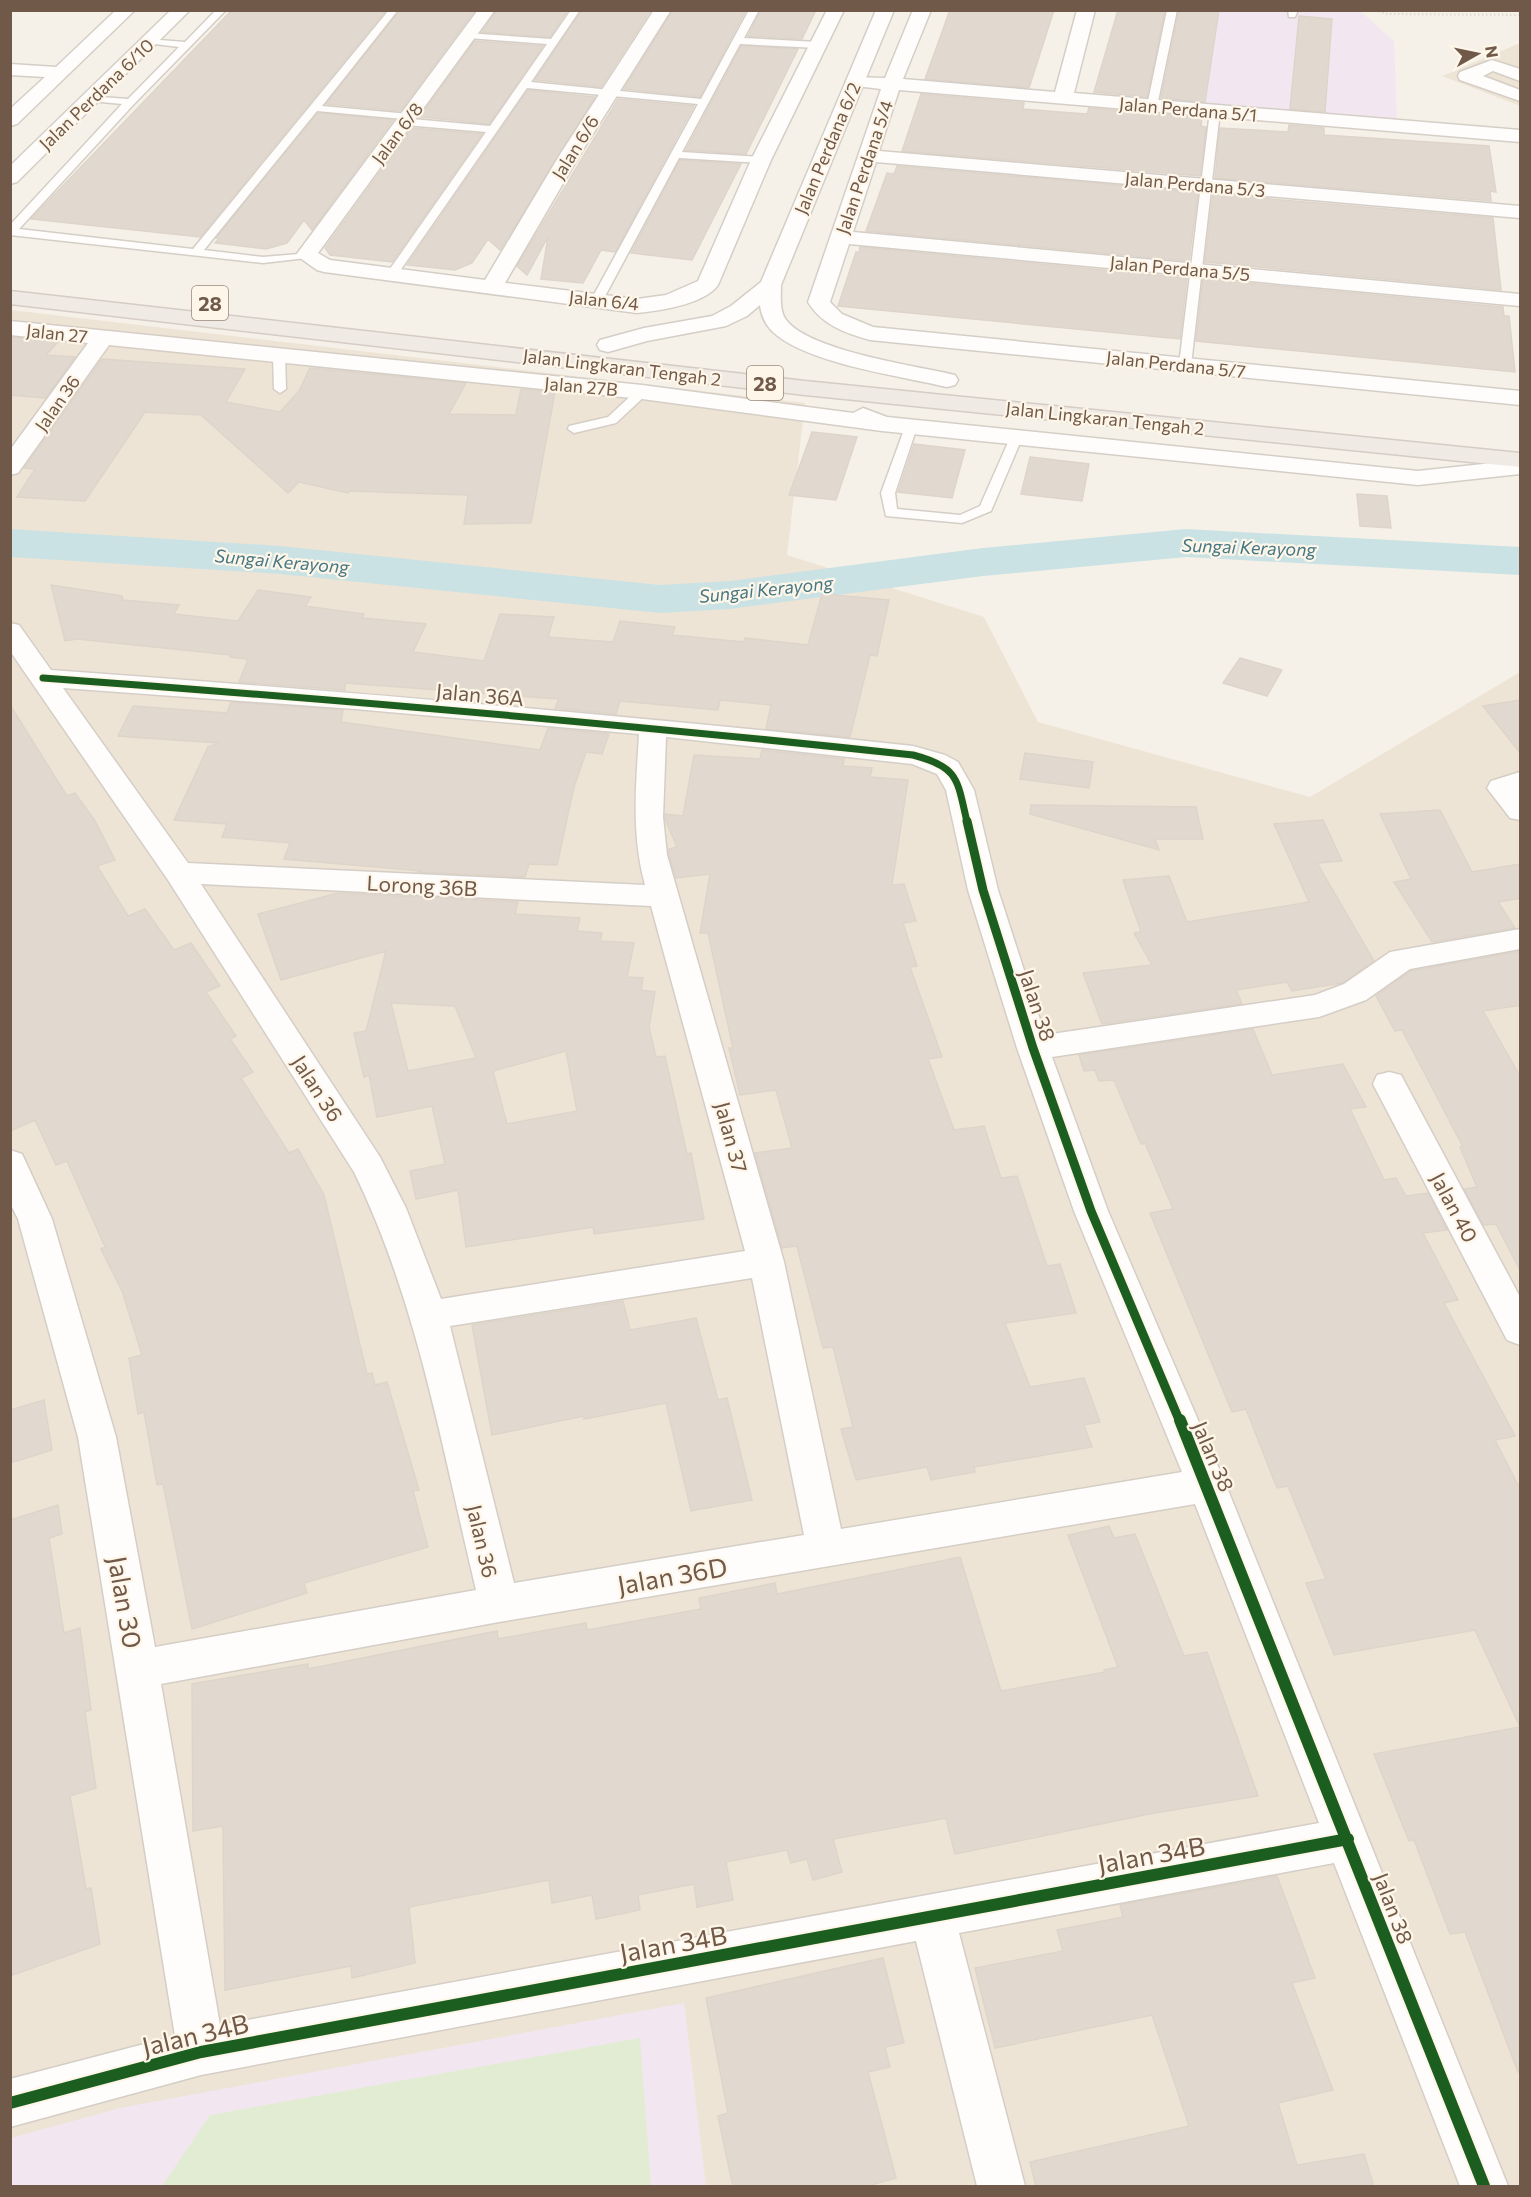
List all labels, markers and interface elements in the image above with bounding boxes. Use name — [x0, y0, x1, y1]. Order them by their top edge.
north arrow — [1447, 24, 1507, 84]
street label: Jalan Perdana 6/10 — [34, 34, 158, 154]
text: N — [1482, 44, 1503, 59]
street label: Jalan Perdana 6/2 — [789, 79, 865, 217]
street label: Jalan Perdana 5/1 — [1118, 92, 1258, 126]
street label: Jalan Perdana 5/4 — [831, 97, 897, 237]
street label: Jalan 6/8 — [367, 98, 427, 168]
street label: Jalan 6/6 — [547, 111, 603, 183]
street label: Jalan Perdana 5/3 — [1124, 167, 1266, 201]
street label: Jalan Perdana 5/5 — [1109, 251, 1251, 285]
street label: Jalan 6/4 — [568, 285, 640, 315]
road number: 28 — [192, 286, 228, 320]
street label: Jalan 27 — [25, 319, 89, 347]
street label: Jalan Lingkaran Tengah 2 — [522, 344, 722, 390]
street label: Jalan Perdana 5/7 — [1105, 346, 1247, 382]
road number: 28 — [747, 366, 783, 400]
street label: Jalan 36 — [30, 371, 84, 435]
street label: Jalan 27B — [543, 372, 619, 400]
street label: Jalan Lingkaran Tengah 2 — [1005, 397, 1205, 439]
water label: Sungai Kerayong — [1181, 534, 1318, 560]
water label: Sungai Kerayong — [214, 544, 351, 578]
water label: Sungai Kerayong — [698, 571, 835, 607]
street label: Jalan 36A — [435, 678, 525, 710]
street label: Lorong 36B — [366, 870, 478, 900]
street label: Jalan 38 — [1015, 966, 1061, 1044]
street label: Jalan 36 — [287, 1050, 349, 1126]
street label: Jalan 37 — [711, 1099, 753, 1175]
street label: Jalan 40 — [1426, 1168, 1484, 1246]
street label: Jalan 38 — [1188, 1417, 1240, 1495]
street label: Jalan 36 — [462, 1502, 504, 1580]
street label: Jalan 36D — [615, 1550, 729, 1600]
street label: Jalan 30 — [103, 1553, 149, 1651]
street label: Jalan 34B — [1095, 1829, 1207, 1879]
street label: Jalan 38 — [1369, 1869, 1419, 1947]
street label: Jalan 34B — [617, 1918, 729, 1968]
street label: Jalan 34B — [139, 2007, 251, 2061]

